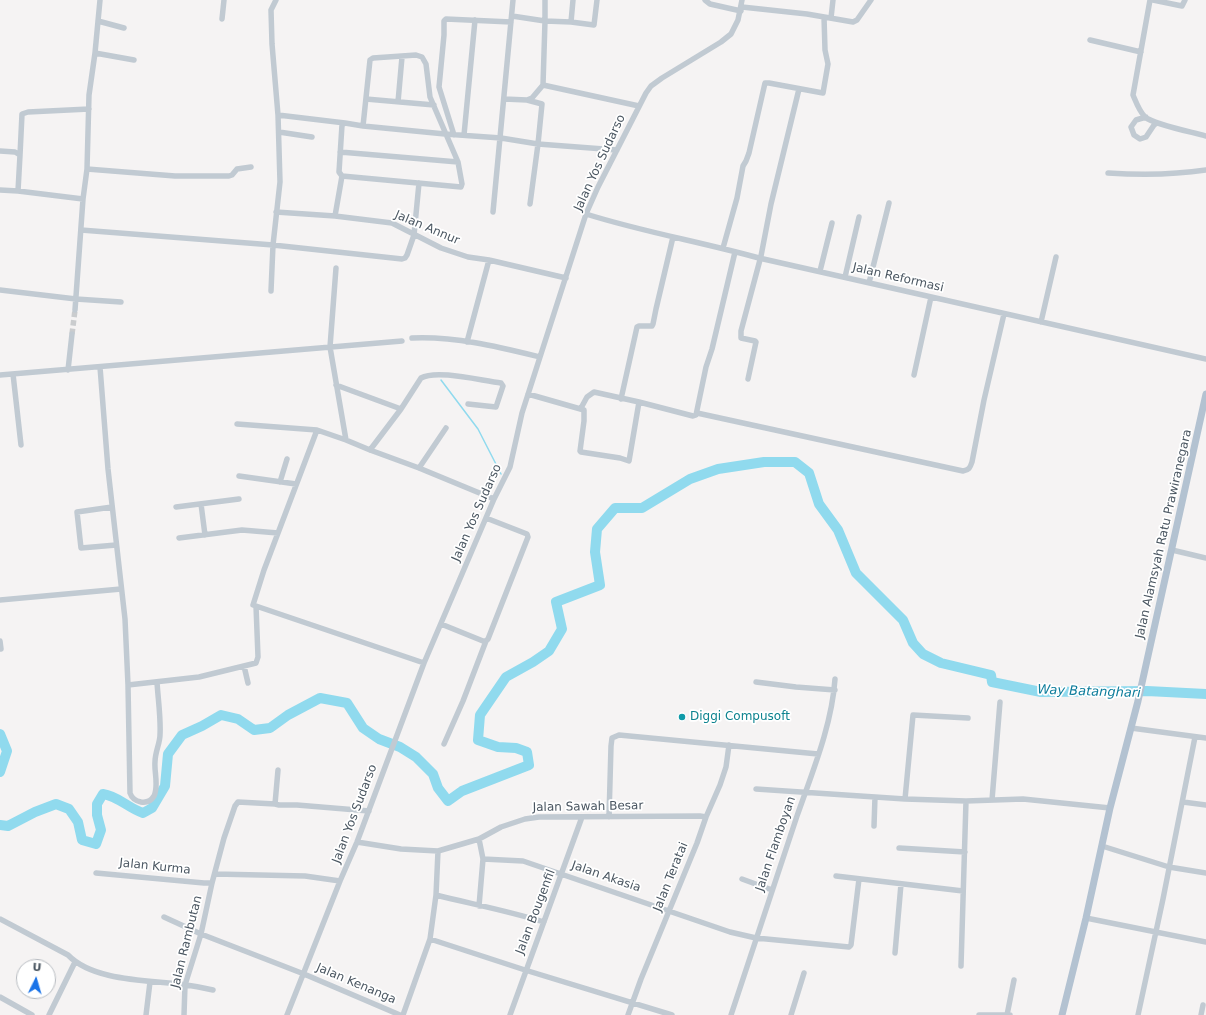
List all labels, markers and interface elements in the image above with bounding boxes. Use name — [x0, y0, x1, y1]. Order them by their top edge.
street label: Jalan Yos Sudarso — [571, 112, 629, 214]
street label: Jalan Annur — [392, 208, 462, 248]
street label: Jalan Reformasi — [851, 261, 945, 295]
street label: Jalan Alamsyah Ratu Prawiranegara — [1133, 428, 1195, 640]
street label: Jalan Yos Sudarso — [449, 462, 505, 564]
water label: Way Batanghari — [1037, 682, 1141, 702]
place label: Diggi Compusoft — [690, 710, 790, 724]
marker: Diggi Compusoft — [677, 712, 687, 722]
street label: Jalan Yos Sudarso — [329, 762, 381, 866]
street label: Jalan Flamboyan — [753, 795, 799, 893]
street label: Jalan Sawah Besar — [533, 799, 643, 815]
street label: Jalan Teratai — [651, 840, 691, 914]
street label: Jalan Kurma — [119, 856, 191, 878]
street label: Jalan Akasia — [570, 858, 642, 896]
street label: Jalan Bougenfil — [513, 868, 559, 956]
street label: Jalan Rambutan — [169, 894, 205, 990]
north arrow — [16, 959, 56, 999]
text: U — [32, 961, 42, 974]
street label: Jalan Kenanga — [314, 961, 398, 1007]

